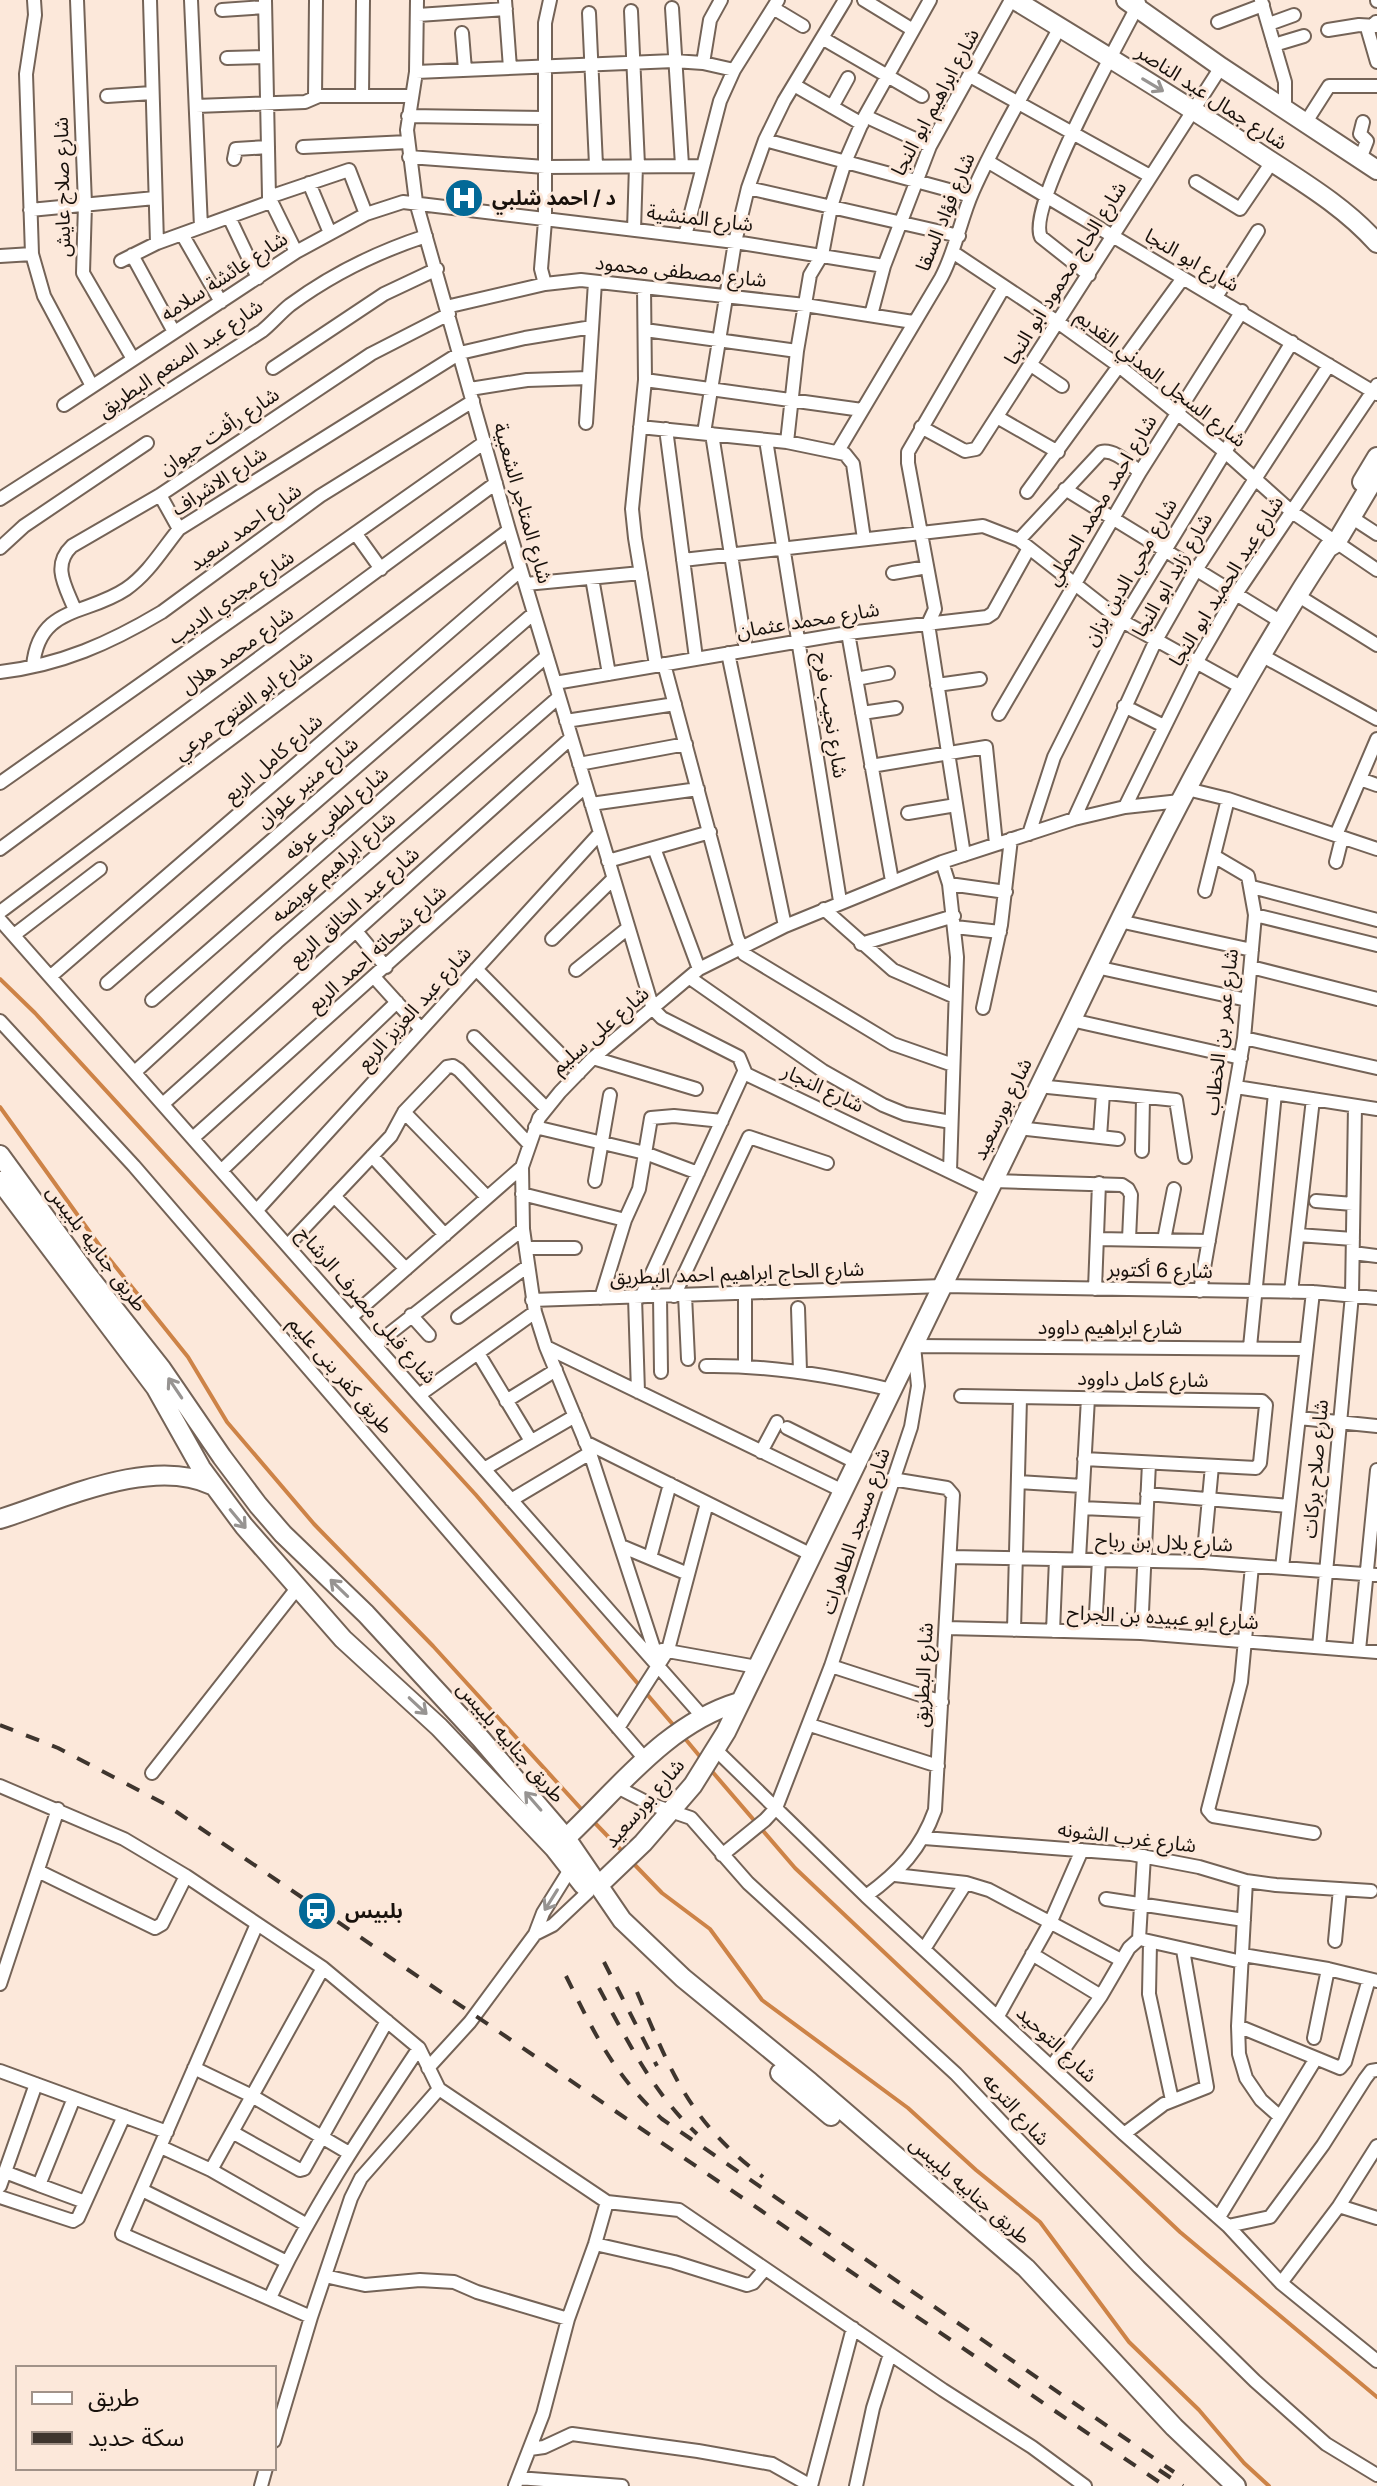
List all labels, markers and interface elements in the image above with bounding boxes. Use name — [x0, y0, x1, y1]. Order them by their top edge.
street label: شارع ابراهيم ابو النجا — [886, 24, 987, 181]
street label: شارع جمال عبد الناصر — [1130, 39, 1292, 157]
one-way arrow — [1141, 77, 1164, 93]
street label: شارع صلاح عايش — [49, 117, 78, 257]
street label: شارع فؤاد السقا — [910, 149, 982, 276]
hospital icon: د / احمد شلبي — [443, 177, 485, 219]
street label: شارع الحاج محمود ابو النجا — [999, 177, 1134, 371]
place label: د / احمد شلبي — [492, 186, 616, 215]
street label: شارع المنشية — [645, 200, 755, 239]
street label: شارع ابو النجا — [1139, 223, 1244, 299]
street label: شارع عائشة سلامه — [156, 226, 293, 328]
street label: شارع مصطفى محمود — [594, 250, 768, 295]
street label: شارع عبد المنعم البطريق — [93, 294, 269, 425]
street label: شارع السجل المدني القديم — [1069, 304, 1251, 455]
street label: شارع رأفت حيوان — [154, 382, 285, 483]
street label: شارع احمد محمد الحملي — [1040, 410, 1165, 592]
street label: شارع المتاجر الشعبية — [486, 420, 557, 587]
street label: شارع الاشراف — [167, 441, 273, 523]
street label: شارع احمد سعيد — [184, 478, 308, 578]
street label: شارع عبد الحميد ابو النجا — [1164, 491, 1291, 672]
street label: شارع محي الدين بزان — [1078, 494, 1185, 652]
street label: شارع زايد ابو النجا — [1127, 509, 1220, 643]
street label: شارع مجدي الديب — [164, 545, 300, 652]
street label: شارع محمد عثمان — [735, 597, 882, 646]
street label: شارع محمد هلال — [176, 601, 300, 701]
street label: شارع ابو الفتوح مرعي — [169, 645, 319, 768]
street label: شارع نجيب فرج — [806, 650, 853, 780]
street label: شارع كامل الربع — [219, 709, 329, 810]
street label: شارع منير علوان — [251, 731, 365, 835]
street label: شارع لطفي عرفه — [279, 761, 395, 868]
street label: شارع ابراهيم عويضه — [266, 806, 402, 930]
street label: شارع عبد الخالق الربع — [284, 841, 426, 973]
street label: شارع شحاته احمد الربع — [303, 880, 453, 1019]
street label: شارع عبد العزيز الربع — [352, 941, 478, 1077]
street label: شارع عمر بن الخطاب — [1199, 947, 1246, 1117]
street label: شارع على سليم — [546, 981, 656, 1081]
street label: شارع بورسعيد — [967, 1054, 1040, 1165]
street label: شارع النجار — [776, 1058, 868, 1120]
street label: طريق جنابيه بلبيس — [41, 1180, 152, 1317]
street label: شارع قبلى مصرف الرشاح — [290, 1222, 442, 1390]
street label: شارع الحاج ابراهيم احمد البطريق — [609, 1257, 865, 1292]
street label: شارع 6 أكتوبر — [1106, 1257, 1213, 1286]
street label: طريق كفر بنى عليم — [281, 1311, 398, 1441]
street label: شارع ابراهيم داوود — [1038, 1315, 1182, 1342]
street label: شارع كامل داوود — [1077, 1366, 1209, 1395]
one-way arrow — [167, 1377, 183, 1399]
street label: شارع صلاح بركات — [1297, 1398, 1336, 1540]
street label: شارع مسجد الطاهرات — [815, 1445, 898, 1618]
one-way arrow — [229, 1508, 247, 1528]
street label: شارع بلال بن رباح — [1095, 1528, 1233, 1559]
one-way arrow — [330, 1579, 349, 1598]
street label: شارع ابو عبيده بن الجراح — [1066, 1600, 1259, 1637]
street label: شارع البطريق — [908, 1622, 941, 1728]
street label: طريق جنابيه بلبيس — [451, 1677, 570, 1808]
one-way arrow — [407, 1696, 427, 1714]
street label: شارع بورسعيد — [599, 1753, 692, 1854]
one-way arrow — [524, 1791, 542, 1811]
street label: شارع غرب الشونه — [1056, 1817, 1198, 1860]
one-way arrow — [543, 1888, 559, 1911]
station icon: بلبيس — [296, 1890, 338, 1932]
place label: بلبيس — [345, 1899, 403, 1923]
street label: شارع التوحيد — [1010, 2001, 1102, 2090]
street label: شارع الترعه — [975, 2068, 1055, 2152]
street label: طريق جنابيه بلبيس — [904, 2131, 1035, 2250]
legend — [16, 2366, 276, 2470]
text: طريق — [88, 2383, 140, 2413]
text: سكة حديد — [88, 2423, 184, 2452]

